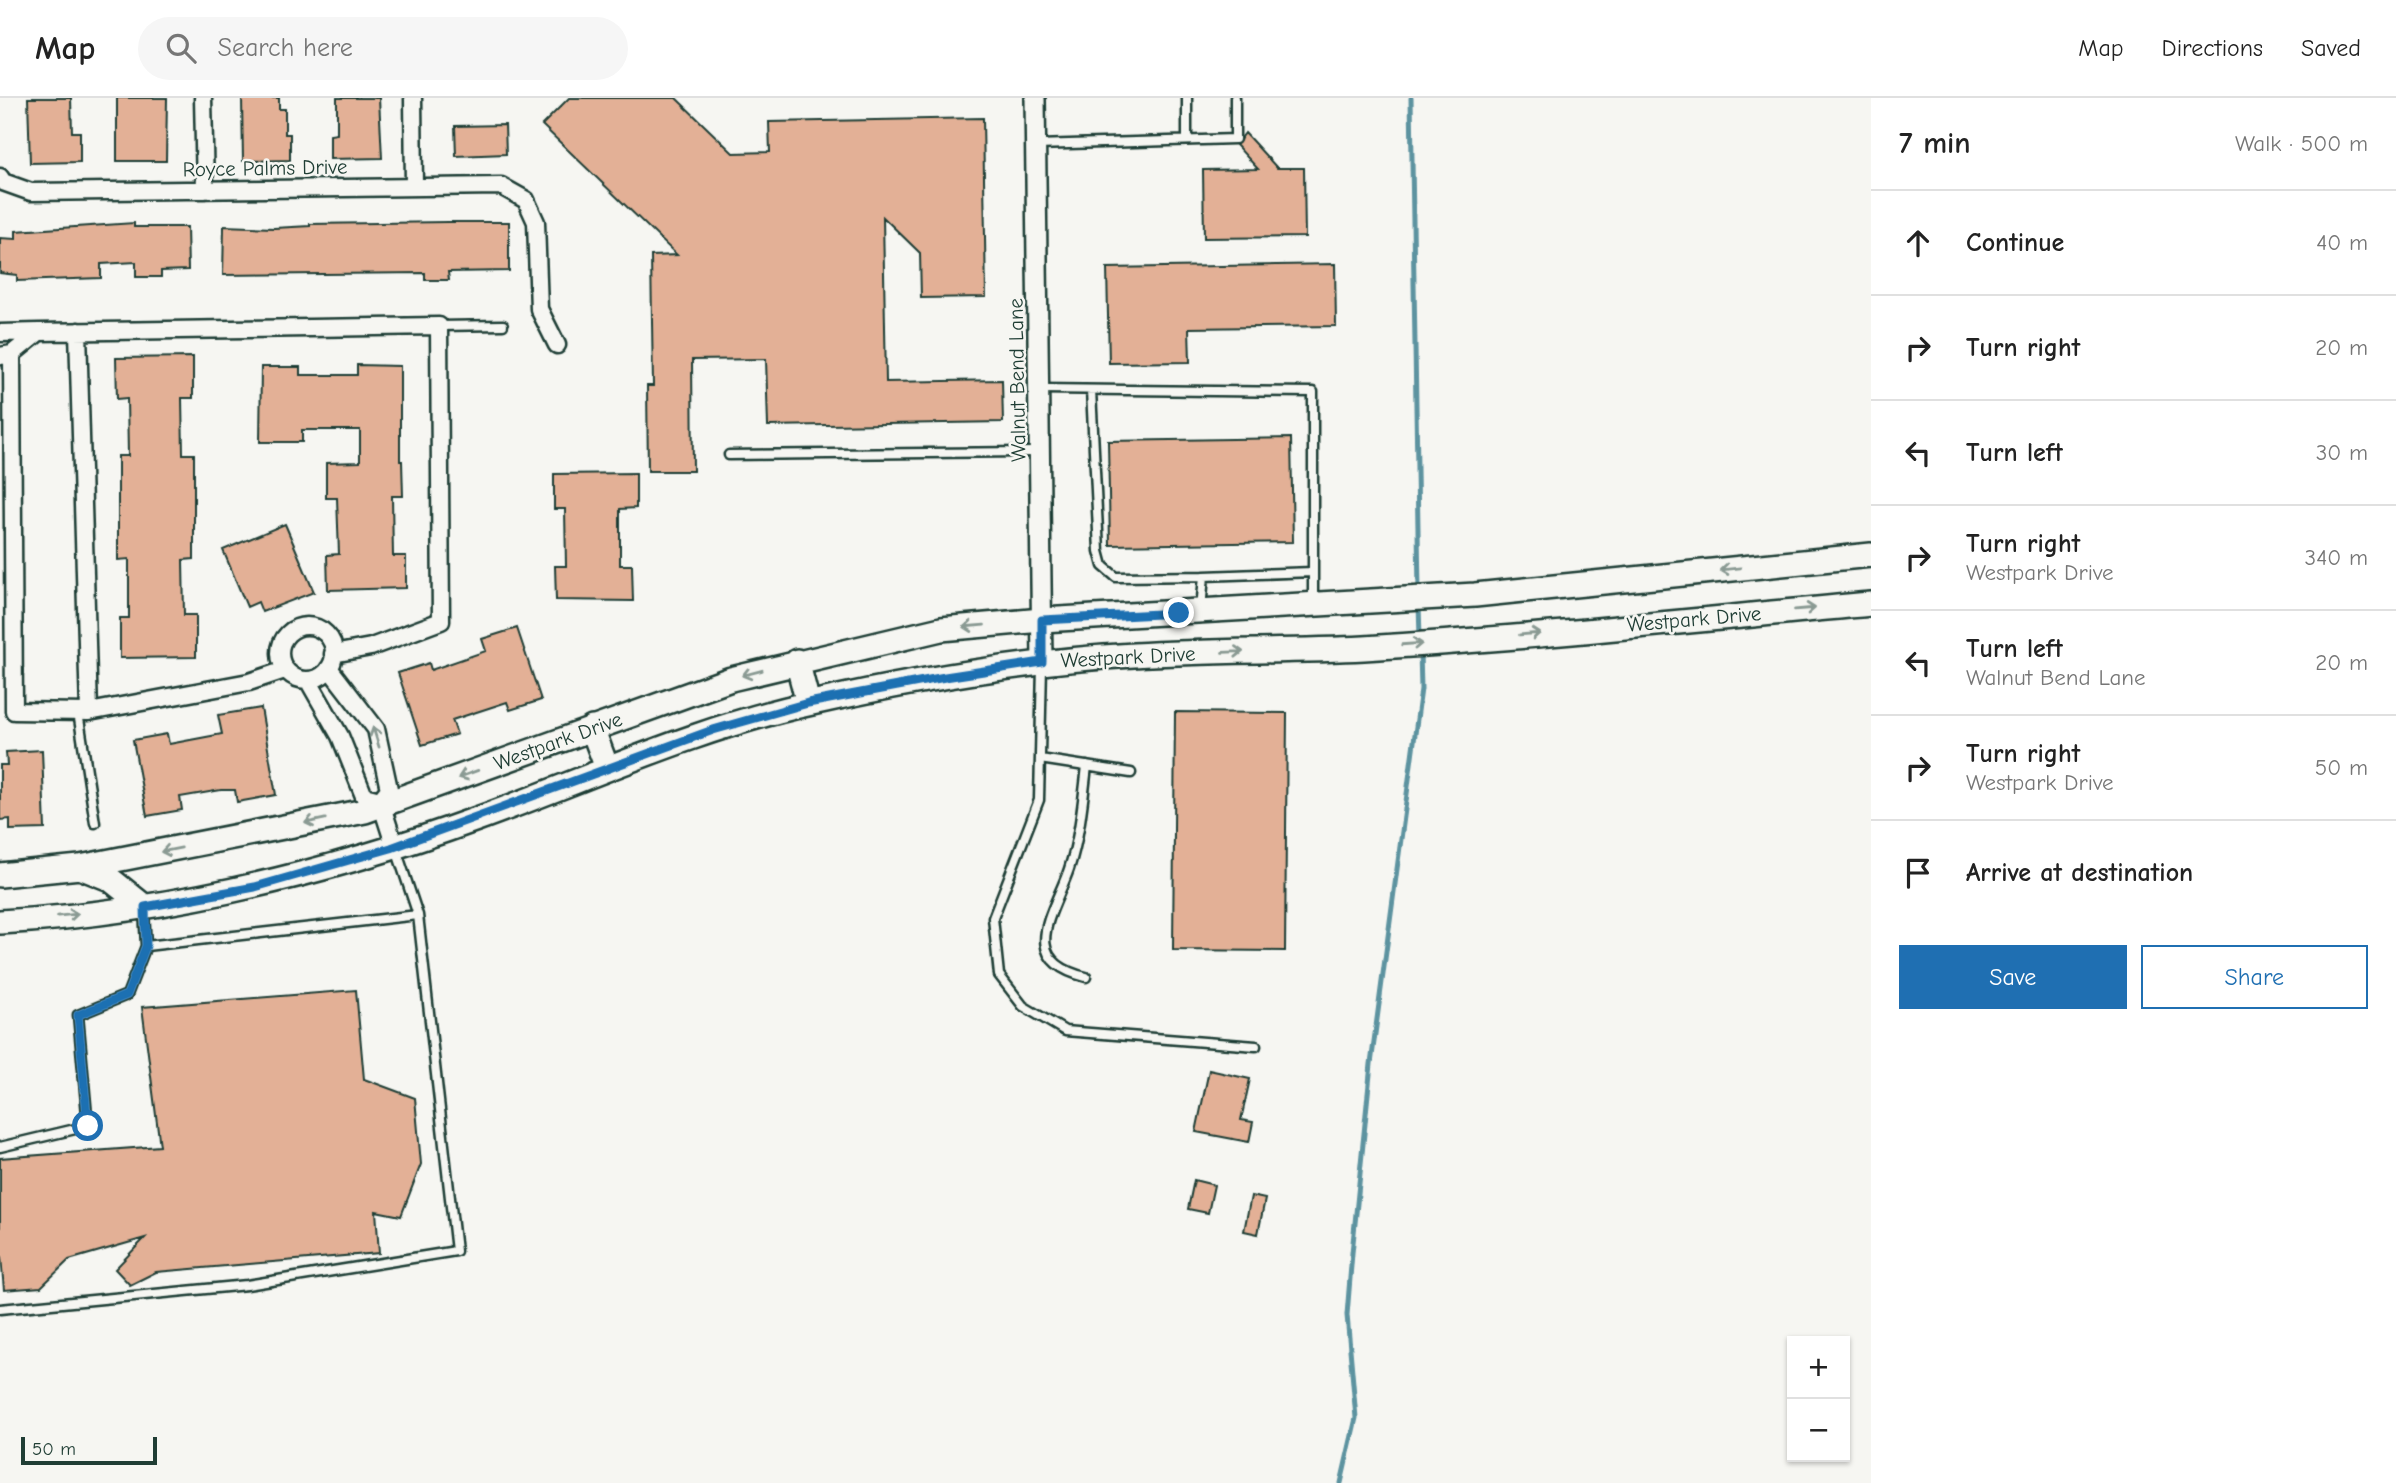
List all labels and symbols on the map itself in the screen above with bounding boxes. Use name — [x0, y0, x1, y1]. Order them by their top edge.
street label: Royce Palms Drive — [182, 155, 348, 181]
street label: Walnut Bend Lane — [1004, 298, 1030, 462]
one-way arrow — [1719, 563, 1742, 576]
route end — [1163, 597, 1194, 628]
street label: Westpark Drive — [1626, 601, 1762, 637]
one-way arrow — [1794, 602, 1816, 615]
one-way arrow — [963, 620, 986, 633]
one-way arrow — [1518, 627, 1541, 640]
one-way arrow — [1400, 637, 1423, 650]
street label: Westpark Drive — [1060, 641, 1196, 673]
one-way arrow — [1221, 645, 1244, 658]
one-way arrow — [741, 667, 764, 680]
street label: Westpark Drive — [491, 707, 625, 775]
one-way arrow — [369, 727, 382, 749]
one-way arrow — [458, 769, 480, 781]
one-way arrow — [304, 815, 327, 829]
one-way arrow — [160, 844, 183, 857]
one-way arrow — [56, 908, 79, 921]
route start — [72, 1110, 103, 1141]
scale bar — [21, 1434, 158, 1466]

